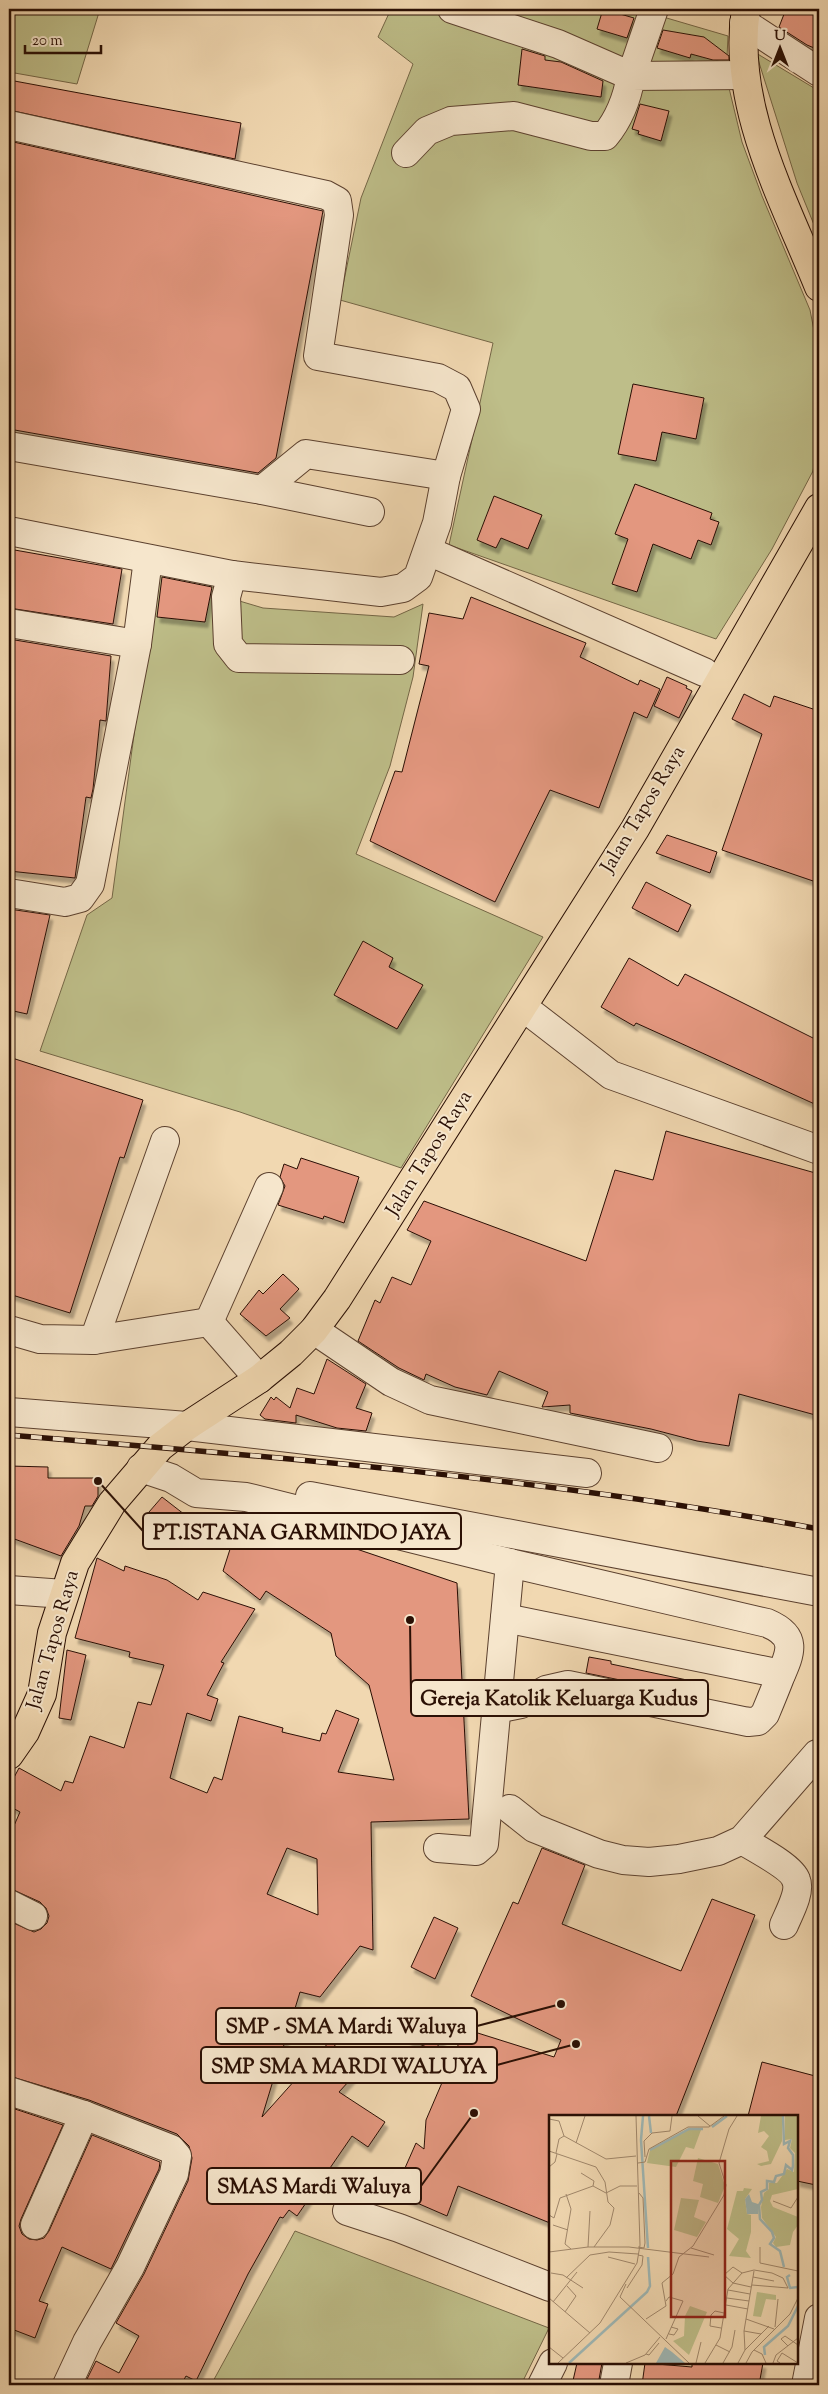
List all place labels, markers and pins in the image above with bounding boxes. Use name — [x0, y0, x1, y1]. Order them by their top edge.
callout: PT.ISTANA GARMINDO JAYA — [143, 1513, 461, 1549]
callout: Gereja Katolik Keluarga Kudus — [411, 1680, 708, 1716]
callout: SMP - SMA Mardi Waluya — [216, 2008, 477, 2044]
callout: SMP SMA MARDI WALUYA — [201, 2047, 497, 2083]
callout: SMAS Mardi Waluya — [207, 2168, 421, 2204]

